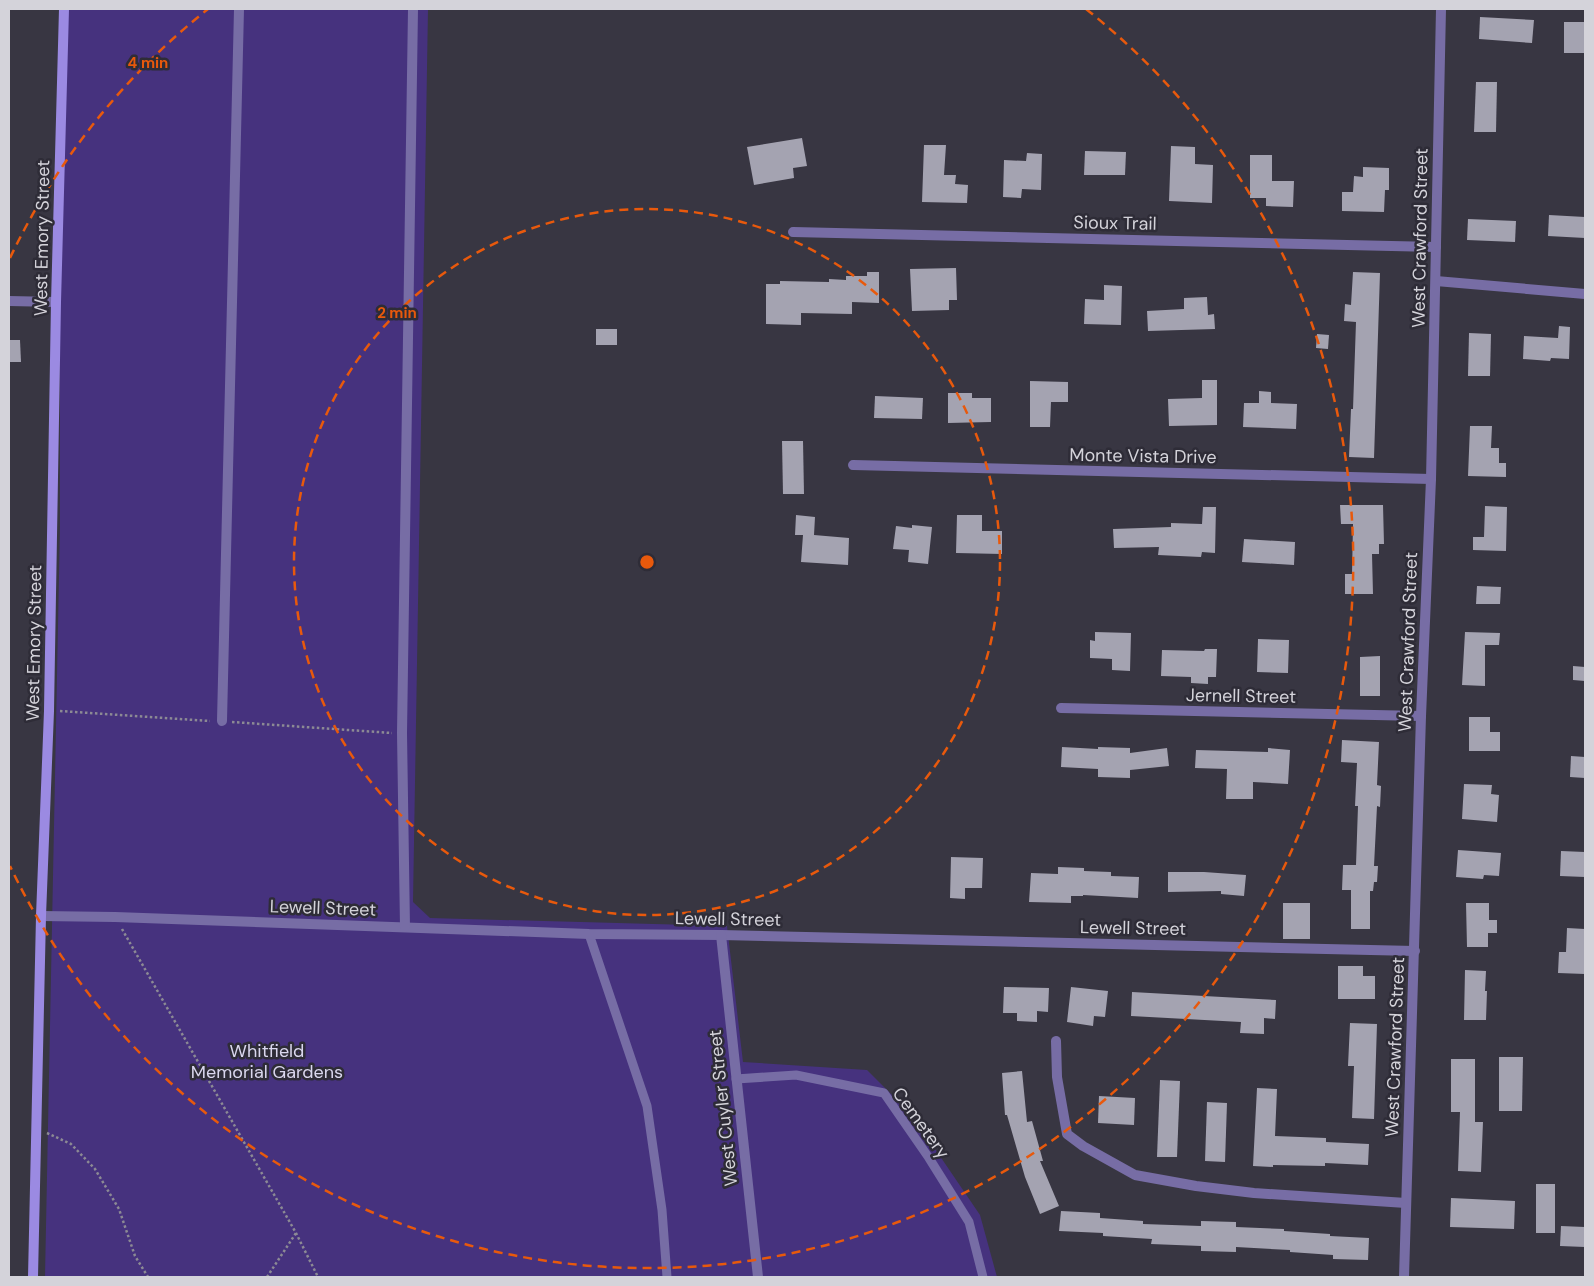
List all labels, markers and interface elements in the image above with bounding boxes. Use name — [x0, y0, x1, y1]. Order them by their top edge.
text: 4 min — [128, 53, 168, 73]
street label: West Crawford Street — [1406, 148, 1434, 328]
street label: West Emory Street — [29, 160, 55, 316]
street label: Sioux Trail — [1073, 210, 1157, 236]
text: 2 min — [377, 303, 417, 323]
street label: Monte Vista Drive — [1069, 443, 1217, 469]
street label: West Crawford Street — [1393, 552, 1423, 732]
centre of rings — [638, 553, 656, 571]
street label: West Emory Street — [21, 565, 47, 721]
street label: Jernell Street — [1186, 683, 1296, 709]
street label: Lewell Street — [269, 894, 377, 922]
street label: Lewell Street — [675, 906, 781, 932]
street label: Lewell Street — [1080, 915, 1186, 941]
street label: West Crawford Street — [1380, 957, 1410, 1137]
street label: West Cuyler Street — [703, 1029, 743, 1187]
park label: Whitfield Memorial Gardens — [191, 1039, 343, 1084]
street label: Cemetery — [887, 1082, 955, 1164]

